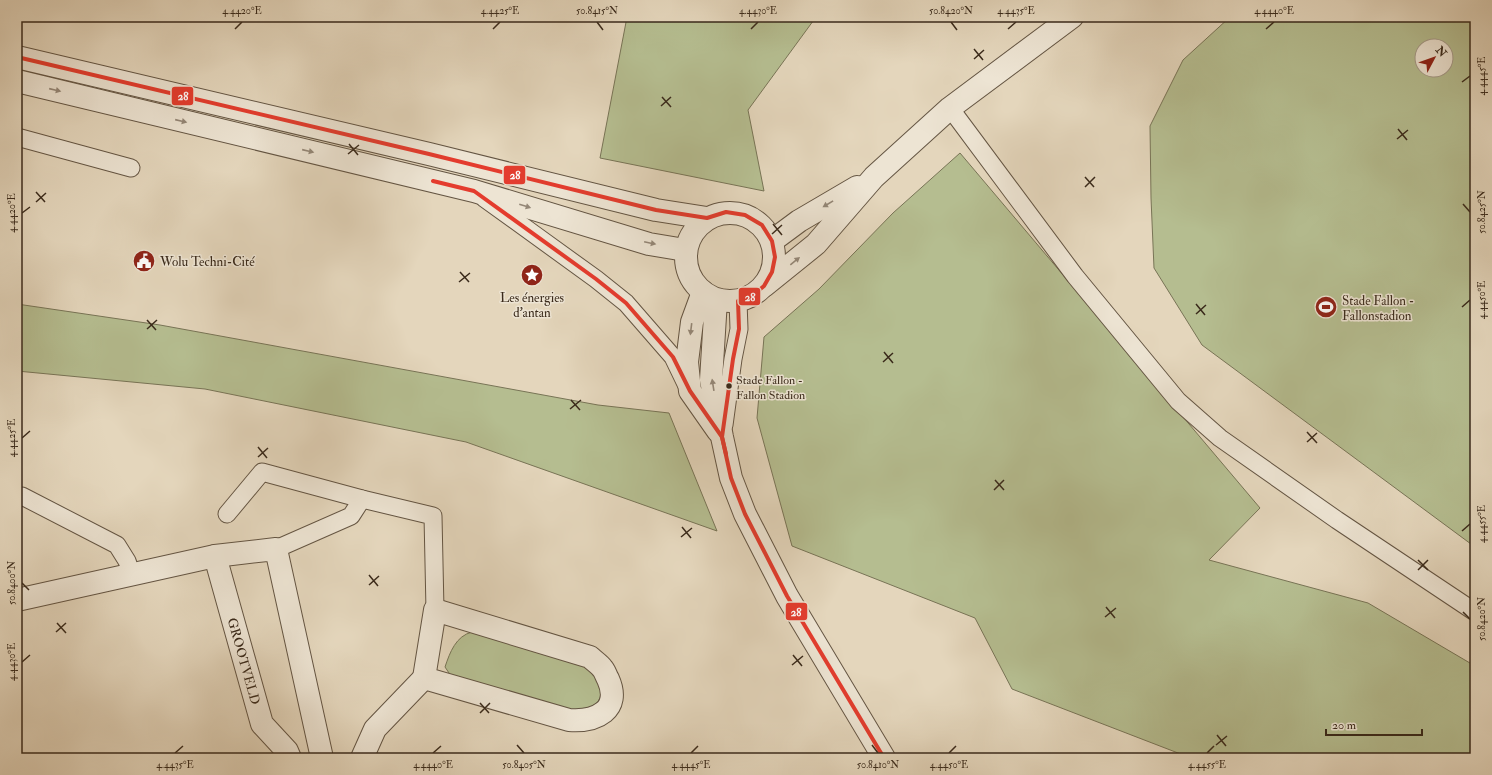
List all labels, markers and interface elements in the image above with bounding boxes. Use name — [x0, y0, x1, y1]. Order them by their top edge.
text: 4.4420°E — [222, 5, 262, 17]
text: 4.4425°E — [481, 5, 519, 17]
text: 50.8415°N — [576, 5, 618, 17]
text: 4.4430°E — [739, 5, 777, 17]
text: 50.8420°N — [929, 5, 973, 17]
text: 4.4435°E — [997, 5, 1035, 17]
text: 4.4440°E — [1254, 5, 1294, 17]
north arrow — [1414, 38, 1454, 78]
text: N — [1432, 43, 1450, 61]
text: 4.4445°E — [1476, 57, 1488, 95]
line badge: 28 — [171, 86, 194, 106]
one-way arrow — [49, 88, 61, 94]
text: 28 — [178, 90, 189, 103]
one-way arrow — [175, 118, 188, 124]
one-way arrow — [302, 148, 314, 154]
line badge: 28 — [503, 165, 526, 185]
text: 28 — [510, 169, 521, 182]
text: 50.8425°N — [1476, 190, 1488, 234]
text: 4.4420°E — [6, 193, 18, 233]
one-way arrow — [823, 200, 833, 208]
one-way arrow — [520, 203, 532, 209]
one-way arrow — [644, 241, 656, 247]
public building icon: Wolu Techni-Cité — [131, 248, 157, 274]
place label: Wolu Techni-Cité — [159, 254, 255, 270]
one-way arrow — [789, 257, 800, 266]
place icon: Les énergies d'antan — [519, 262, 545, 288]
text: 4.4450°E — [1476, 281, 1488, 319]
line badge: 28 — [738, 287, 761, 306]
place label: Les énergies d'antan — [500, 290, 565, 321]
text: 28 — [745, 291, 756, 304]
place label: Stade Fallon - Fallonstadion — [1342, 293, 1414, 324]
sports icon: Stade Fallon - Fallonstadion — [1313, 294, 1339, 320]
one-way arrow — [688, 323, 694, 335]
place label: Stade Fallon - Fallon Stadion — [736, 373, 805, 403]
one-way arrow — [710, 379, 716, 391]
marker: Stade Fallon - Fallon Stadion — [724, 381, 734, 391]
text: 4.4425°E — [6, 419, 18, 457]
text: 4.4455°E — [1476, 505, 1488, 543]
text: 50.8400°N — [6, 561, 18, 605]
text: 50.8420°N — [1476, 597, 1488, 641]
line badge: 28 — [785, 602, 808, 621]
text: 28 — [791, 606, 802, 619]
street label: GROOTVELD — [224, 616, 263, 706]
text: 4.4430°E — [6, 643, 18, 681]
scale bar — [1326, 711, 1422, 737]
text: 20 m — [1332, 718, 1357, 733]
text: 4.4435°E — [156, 759, 194, 771]
text: 4.4440°E — [413, 759, 453, 771]
text: 50.8405°N — [502, 759, 546, 771]
text: 4.4445°E — [672, 759, 710, 771]
text: 50.8410°N — [857, 759, 899, 771]
text: 4.4450°E — [930, 759, 968, 771]
text: 4.4455°E — [1188, 759, 1226, 771]

